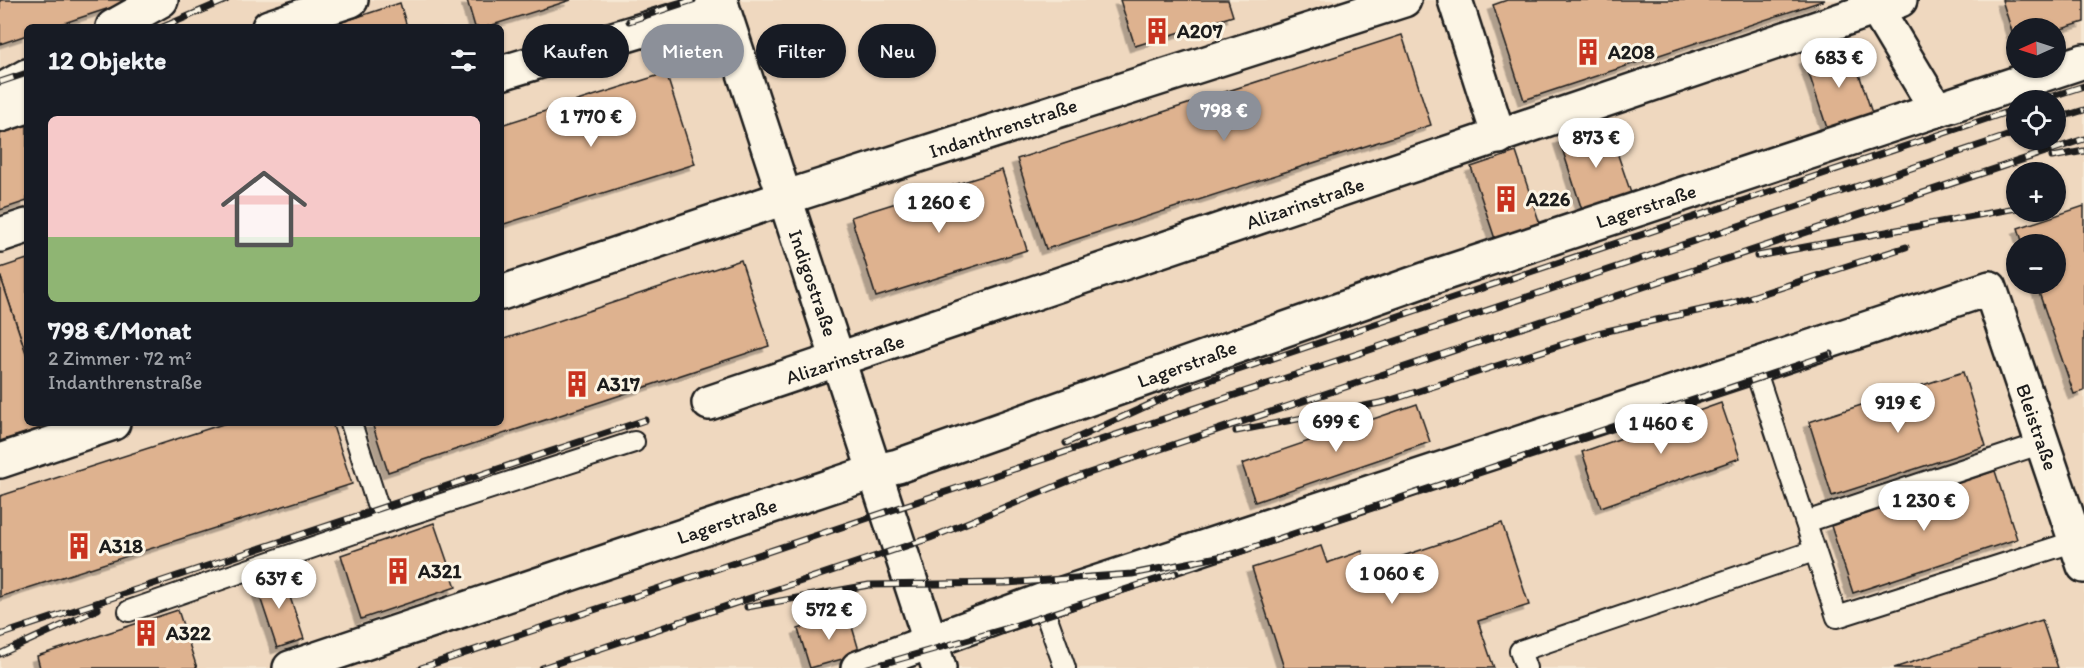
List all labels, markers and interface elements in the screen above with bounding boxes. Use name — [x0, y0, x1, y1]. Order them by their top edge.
building icon: A207 — [1142, 16, 1172, 46]
north arrow — [2006, 18, 2066, 78]
map controls — [2006, 18, 2066, 294]
place label: A207 — [1176, 19, 1223, 43]
chip: Kaufen — [522, 24, 629, 78]
chip: Mieten — [641, 24, 744, 78]
chip: Filter — [756, 24, 846, 78]
chip: Neu — [858, 24, 936, 78]
building icon: A208 — [1573, 37, 1603, 67]
pin: 683 € — [1797, 38, 1881, 89]
place label: A208 — [1607, 40, 1655, 64]
text: 12 Objekte — [48, 44, 166, 76]
icon: filters — [447, 44, 480, 77]
text: 683 € — [1815, 45, 1863, 69]
button: locate — [2006, 90, 2066, 150]
pin: 798 € — [1182, 91, 1266, 142]
street label: Indanthrenstraße — [926, 93, 1080, 163]
pin: 1 770 € — [536, 97, 646, 148]
text: 798 € — [1200, 98, 1248, 122]
text: 1 770 € — [560, 104, 622, 128]
pin: 873 € — [1554, 118, 1638, 169]
text: 873 € — [1572, 125, 1620, 149]
icon: home — [210, 155, 318, 263]
button: + — [2006, 162, 2066, 222]
street label: Alizarinstraße — [1243, 172, 1367, 234]
street label: Lagerstraße — [1593, 179, 1699, 233]
pin: 1 260 € — [884, 183, 994, 234]
building icon: A226 — [1491, 184, 1521, 214]
place label: A226 — [1525, 187, 1571, 211]
text: 1 260 € — [907, 190, 971, 214]
street label: Indigostraße — [784, 226, 842, 340]
button: − — [2006, 234, 2066, 294]
text: 798 €/Monat — [48, 314, 191, 346]
street label: Alizarinstraße — [783, 329, 907, 389]
street label: Lagerstraße — [1134, 335, 1240, 393]
text: 2 Zimmer · 72 m² — [48, 346, 192, 370]
building icon: A317 — [562, 369, 592, 399]
text: Indanthrenstraße — [48, 370, 202, 394]
place label: A317 — [596, 372, 640, 396]
street label: Bleistraße — [2011, 381, 2063, 473]
pin: 919 € — [1856, 383, 1940, 434]
text: 919 € — [1875, 390, 1921, 414]
pin: 699 € — [1294, 402, 1378, 453]
pin: 1 460 € — [1606, 404, 1716, 455]
text: 699 € — [1312, 409, 1360, 433]
text: 1 460 € — [1629, 411, 1693, 435]
pin: 1 230 € — [1869, 481, 1979, 532]
text: 1 230 € — [1892, 488, 1956, 512]
street label: Lagerstraße — [674, 493, 780, 549]
building icon: A318 — [64, 531, 94, 561]
place label: A318 — [98, 534, 143, 558]
pin: 1 060 € — [1337, 554, 1447, 605]
building icon: A321 — [383, 556, 413, 586]
pin: 637 € — [237, 559, 321, 610]
place label: A321 — [417, 559, 462, 583]
text: 1 060 € — [1360, 561, 1424, 585]
text: 637 € — [255, 566, 303, 590]
pin: 572 € — [787, 590, 871, 641]
text: 572 € — [806, 597, 852, 621]
building icon: A322 — [131, 618, 161, 648]
place label: A322 — [165, 621, 211, 645]

